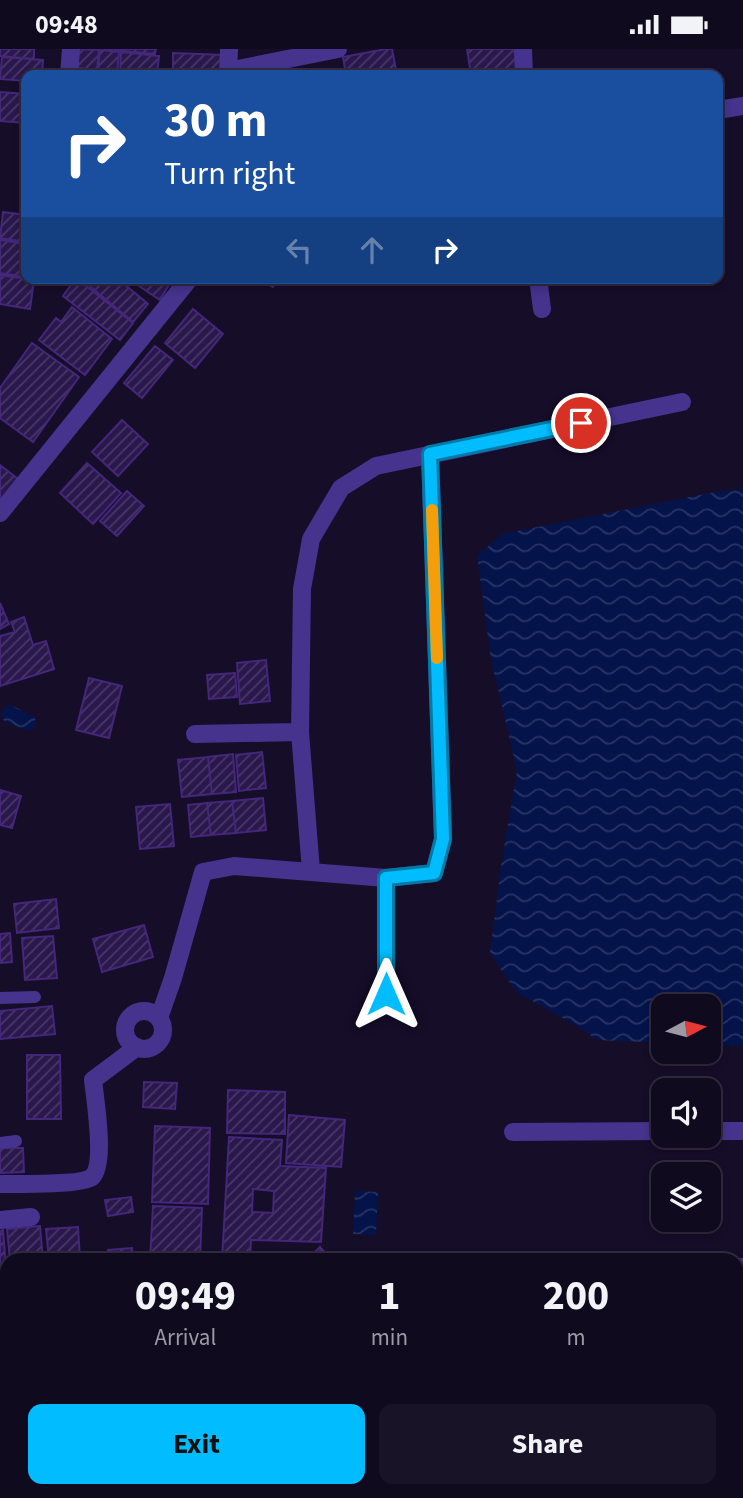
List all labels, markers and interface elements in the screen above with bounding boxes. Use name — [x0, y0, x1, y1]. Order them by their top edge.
text: 09:48 — [35, 6, 98, 43]
text: 30 m — [164, 86, 268, 156]
icon: right — [49, 98, 140, 189]
text: Turn right — [164, 151, 295, 197]
icon: left — [280, 231, 318, 269]
icon: ahead — [353, 231, 391, 269]
icon: right — [426, 231, 464, 269]
pin — [551, 393, 611, 453]
icon: arrive — [562, 404, 600, 442]
position arrow — [349, 957, 423, 1031]
north arrow — [651, 994, 721, 1064]
map controls — [651, 994, 721, 1232]
button: sound — [651, 1078, 721, 1148]
button: layers — [651, 1162, 721, 1232]
text: 09:49 — [135, 1266, 236, 1326]
text: 1 — [378, 1266, 400, 1326]
text: 200 — [543, 1266, 609, 1326]
text: Arrival — [154, 1321, 216, 1354]
text: min — [371, 1321, 408, 1354]
text: m — [566, 1321, 586, 1354]
button: Exit — [28, 1404, 365, 1484]
button: Share — [379, 1404, 716, 1484]

